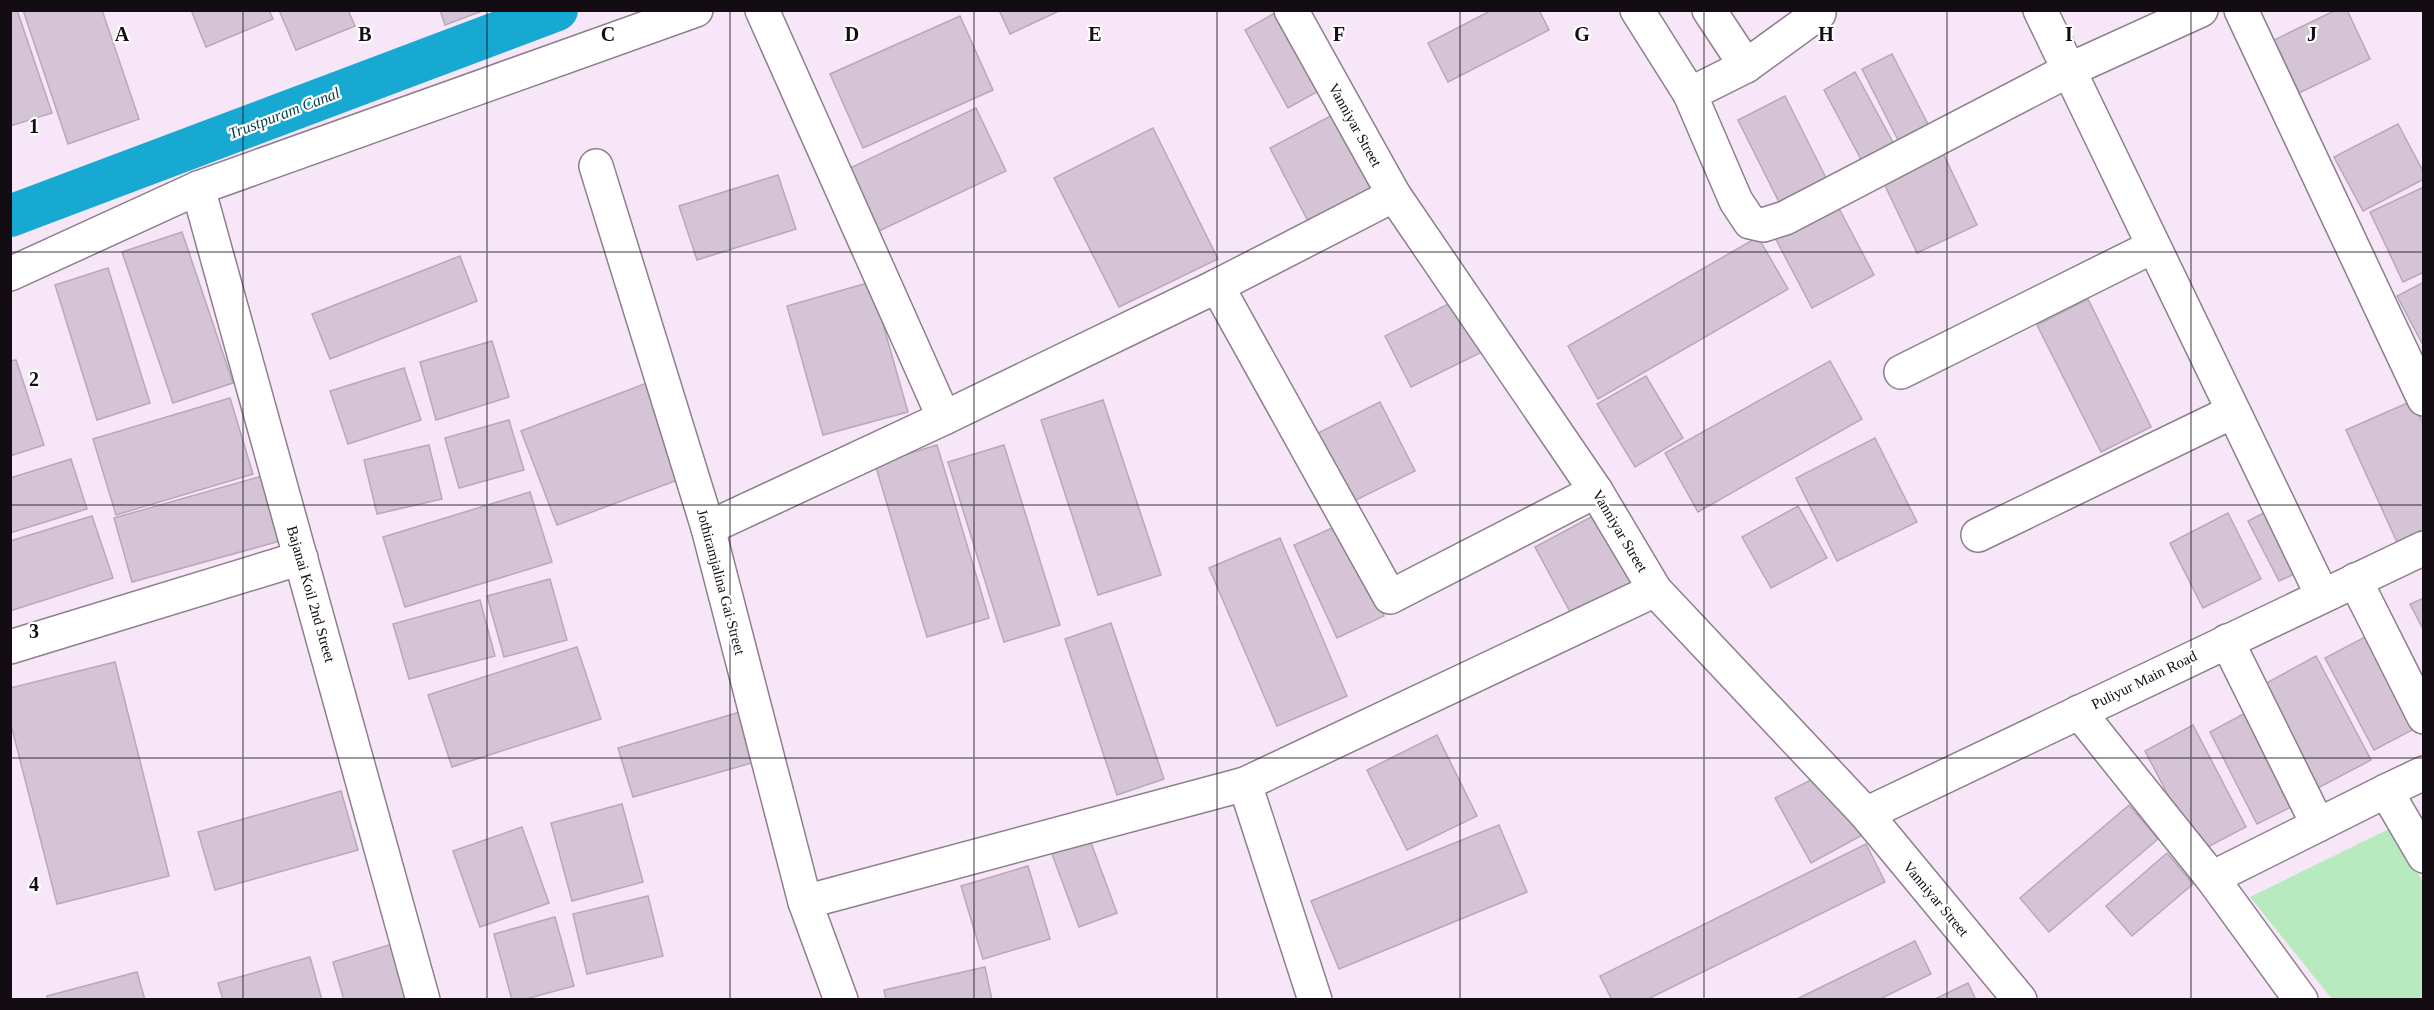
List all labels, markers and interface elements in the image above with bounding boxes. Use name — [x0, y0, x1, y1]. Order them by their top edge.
text: A — [115, 23, 130, 45]
text: B — [358, 23, 372, 45]
text: C — [601, 23, 615, 45]
text: D — [845, 23, 859, 45]
text: E — [1088, 23, 1102, 45]
text: F — [1333, 23, 1345, 45]
text: G — [1574, 23, 1590, 45]
text: H — [1818, 23, 1834, 45]
text: I — [2065, 23, 2073, 45]
text: J — [2307, 23, 2317, 45]
street label: Vanniyar Street — [1325, 80, 1385, 170]
water label: Trustpuram Canal — [226, 84, 343, 143]
text: 1 — [29, 115, 39, 137]
text: 2 — [29, 368, 39, 390]
street label: Vanniyar Street — [1589, 487, 1651, 576]
street label: Jothiramjalina Gai Street — [694, 508, 748, 657]
street label: Bajanai Koil 2nd Street — [284, 524, 338, 665]
text: 3 — [29, 620, 39, 642]
street label: Puliyur Main Road — [2089, 647, 2200, 712]
street label: Vanniyar Street — [1900, 858, 1973, 940]
text: 4 — [29, 873, 39, 895]

